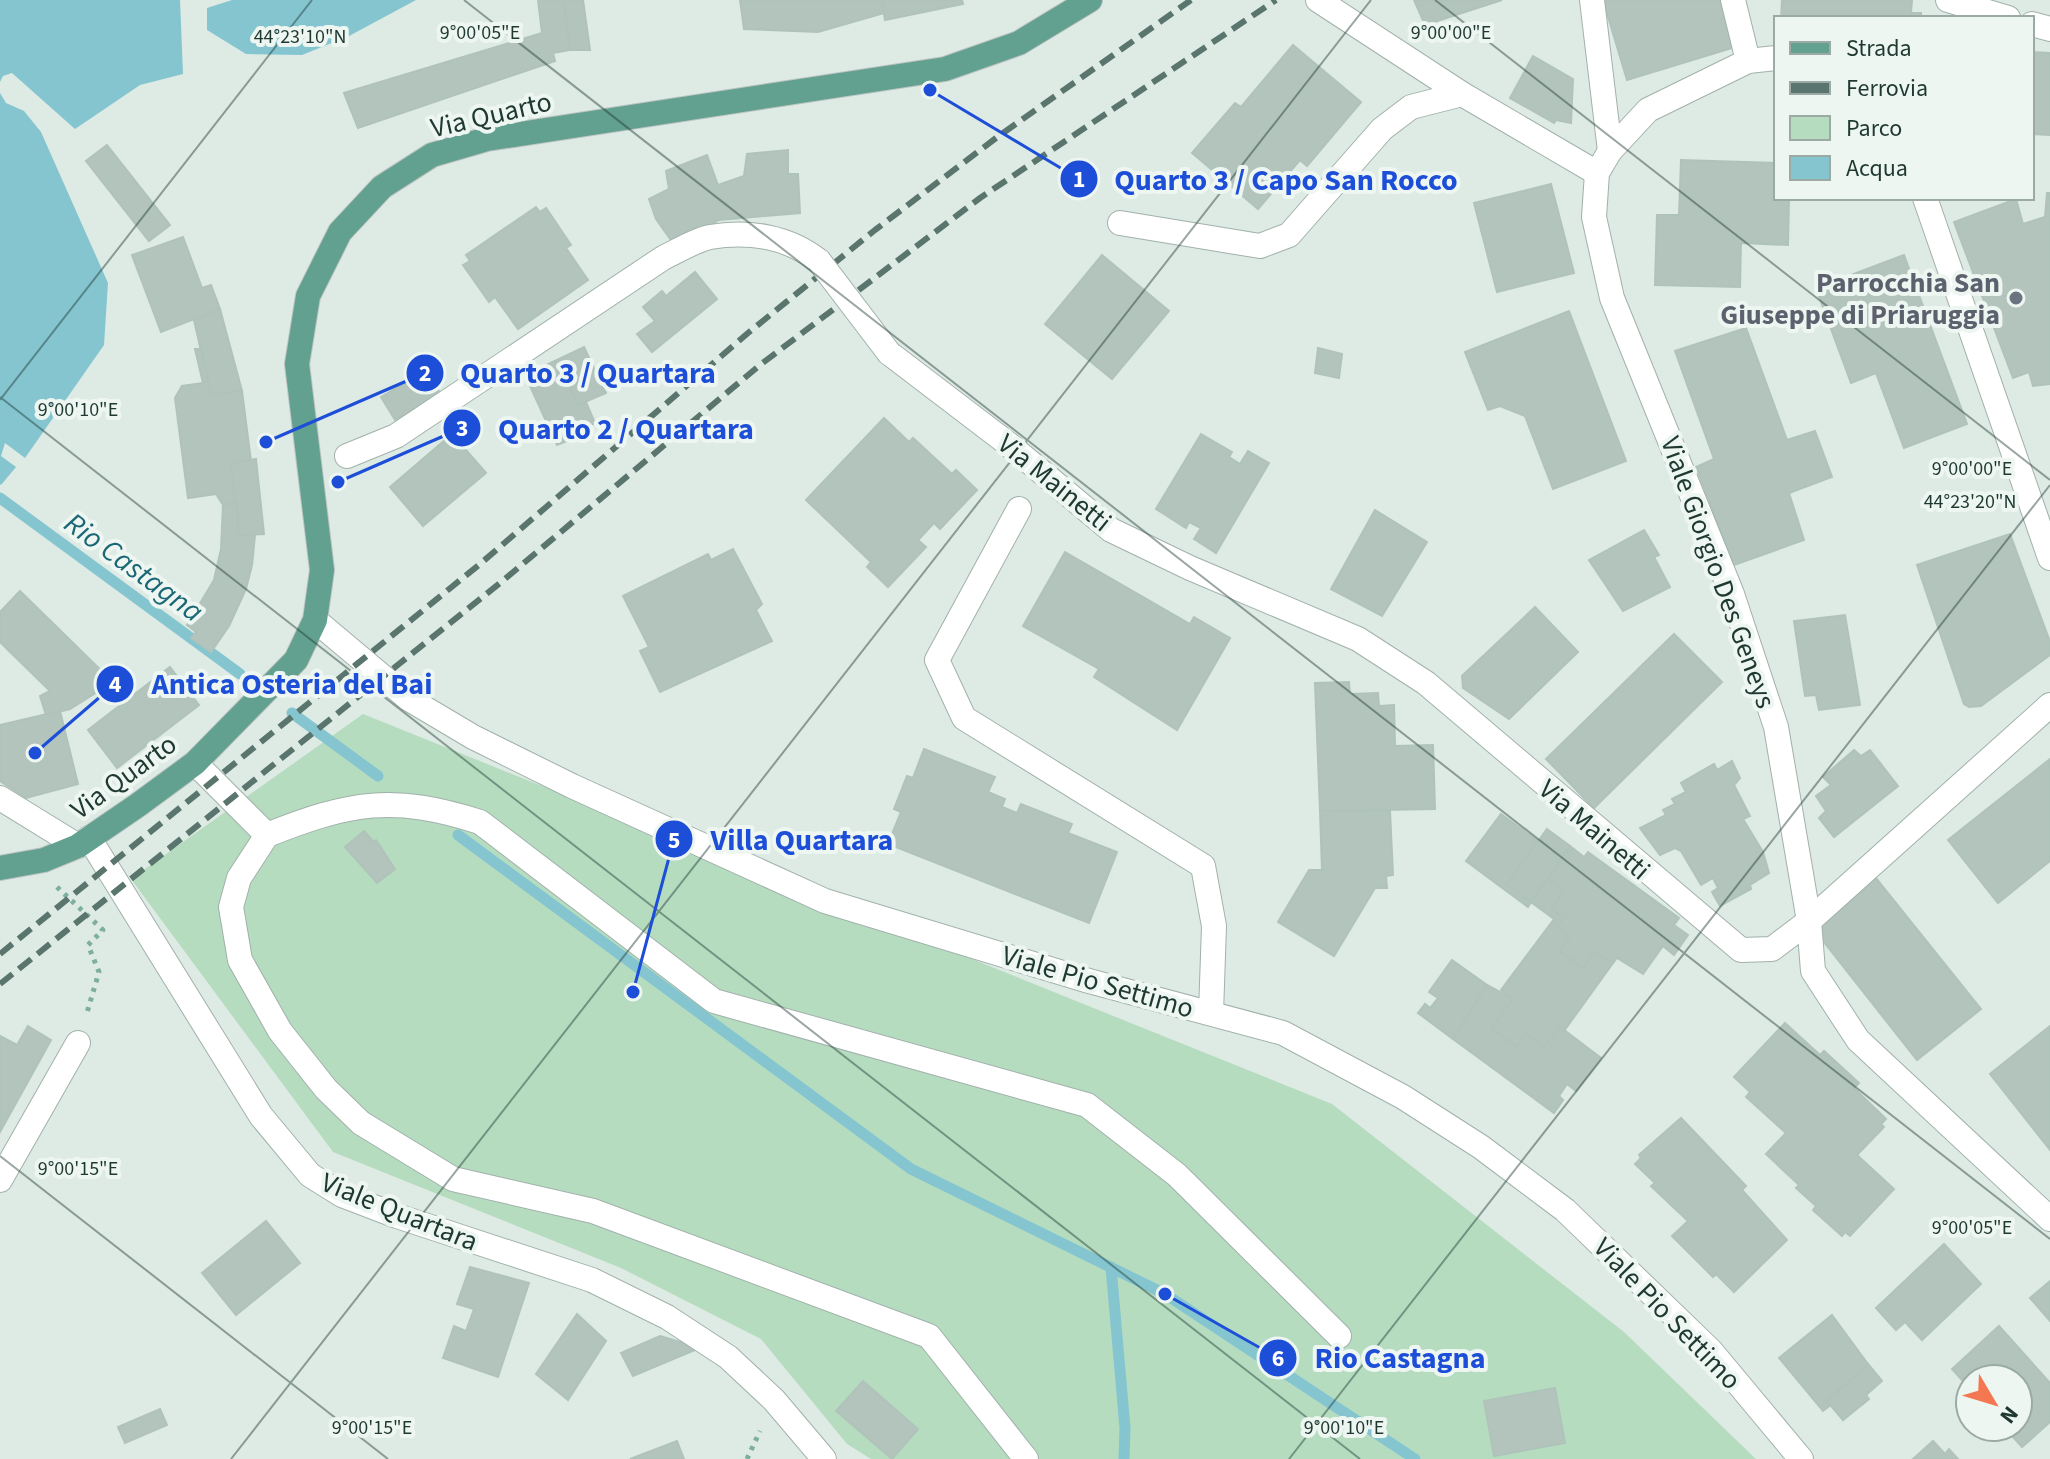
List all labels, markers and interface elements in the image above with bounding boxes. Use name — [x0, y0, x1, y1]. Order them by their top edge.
legend — [1774, 16, 2034, 200]
text: 9°00'05"E — [440, 19, 520, 47]
text: 9°00'00"E — [1411, 19, 1491, 47]
text: 44°23'10"N — [254, 23, 346, 51]
text: Strada — [1846, 31, 1912, 66]
text: Ferrovia — [1846, 71, 1928, 106]
street label: Via Quarto — [427, 82, 556, 148]
text: Parco — [1846, 111, 1902, 146]
text: Acqua — [1846, 151, 1908, 186]
callout: Quarto 3 / Capo San Rocco — [1059, 152, 1474, 206]
text: Quarto 3 / Capo San Rocco — [1114, 159, 1458, 202]
text: 1 — [1073, 162, 1085, 197]
place label: Parrocchia San Giuseppe di Priaruggia — [1720, 263, 2000, 335]
marker: Parrocchia San Giuseppe di Priaruggia — [2007, 289, 2025, 307]
callout: Quarto 3 / Quartara — [405, 346, 732, 400]
text: Quarto 3 / Quartara — [460, 352, 716, 395]
text: 2 — [419, 356, 431, 391]
text: 9°00'10"E — [38, 396, 118, 424]
callout: Quarto 2 / Quartara — [442, 401, 770, 455]
text: Quarto 2 / Quartara — [498, 408, 754, 451]
text: 3 — [456, 411, 468, 446]
street label: Via Mainetti — [989, 424, 1120, 541]
street label: Viale Giorgio Des Geneys — [1650, 431, 1786, 714]
text: 9°00'00"E — [1932, 455, 2012, 483]
text: 44°23'20"N — [1924, 488, 2016, 516]
water label: Rio Castagna — [55, 502, 212, 633]
callout: Antica Osteria del Bai — [95, 657, 448, 711]
text: Antica Osteria del Bai — [151, 663, 432, 706]
text: 4 — [109, 667, 122, 702]
street label: Via Quarto — [62, 724, 185, 829]
street label: Via Mainetti — [1530, 770, 1659, 890]
callout: Villa Quartara — [654, 812, 909, 866]
text: Villa Quartara — [710, 819, 893, 862]
text: 5 — [668, 823, 680, 858]
street label: Viale Pio Settimo — [997, 935, 1198, 1028]
text: 9°00'15"E — [38, 1155, 118, 1183]
street label: Viale Quartara — [315, 1162, 484, 1262]
text: 9°00'05"E — [1932, 1214, 2012, 1242]
street label: Viale Pio Settimo — [1584, 1229, 1750, 1399]
callout: Rio Castagna — [1258, 1331, 1501, 1385]
text: Rio Castagna — [1315, 1337, 1485, 1380]
text: 6 — [1272, 1341, 1284, 1376]
north arrow — [1954, 1363, 2034, 1443]
text: N — [1992, 1399, 2026, 1430]
text: 9°00'15"E — [332, 1414, 412, 1442]
text: 9°00'10"E — [1304, 1414, 1384, 1442]

